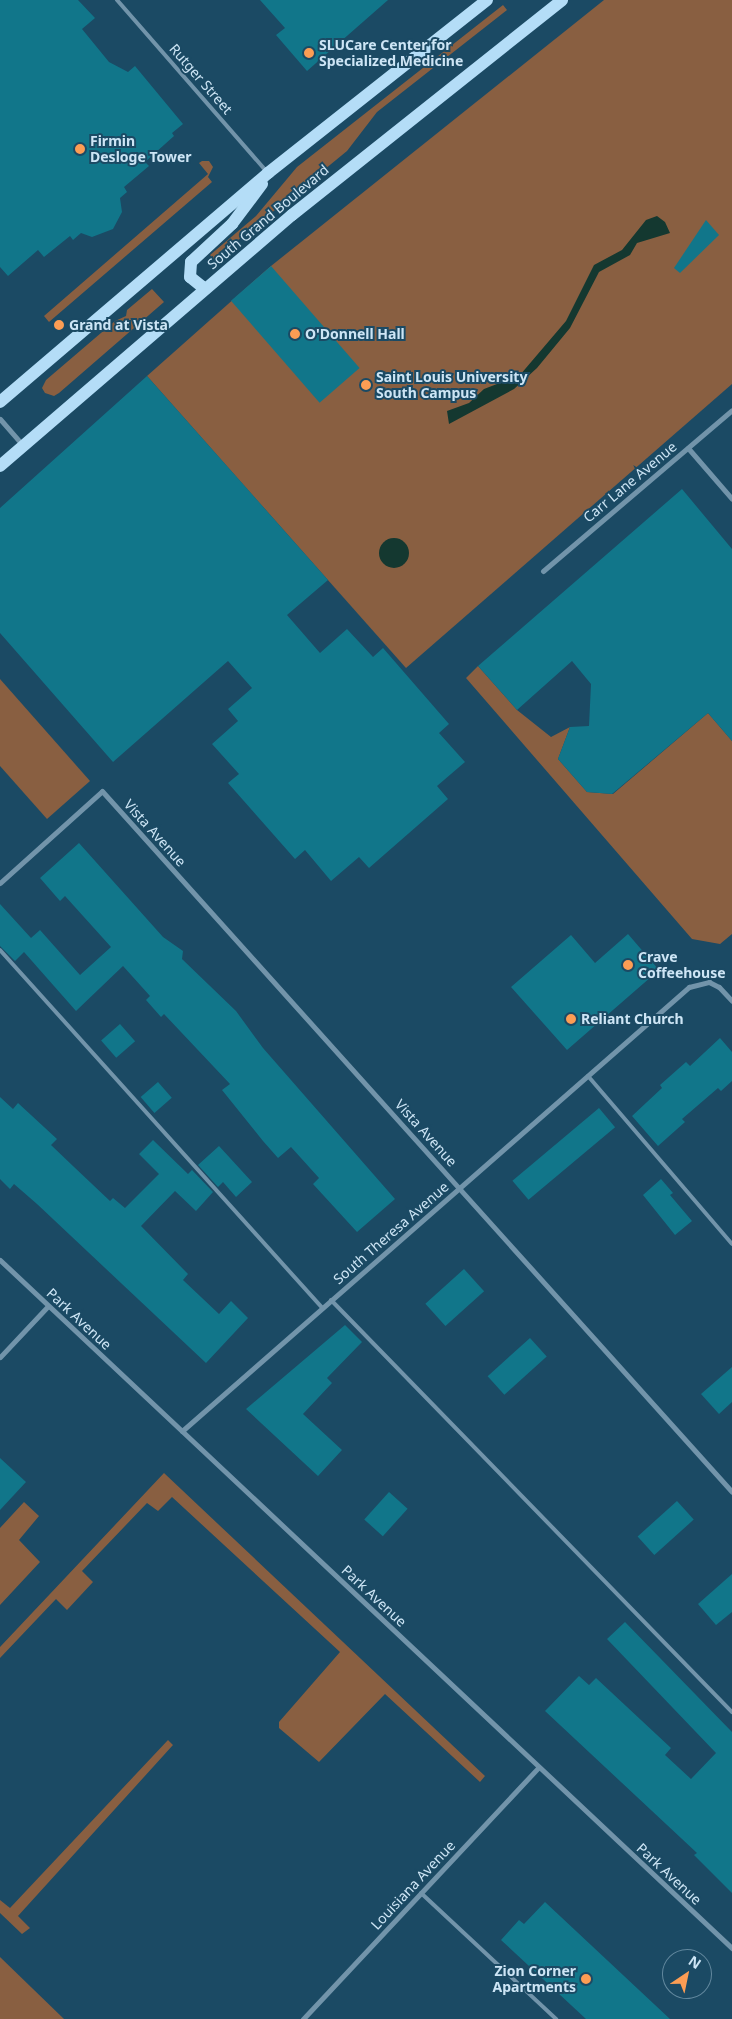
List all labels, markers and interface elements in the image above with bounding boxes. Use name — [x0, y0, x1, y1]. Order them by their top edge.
place label: SLUCare Center for Specialized Medicine — [319, 37, 463, 70]
street label: Rutger Street — [166, 40, 236, 118]
marker: SLUCare Center for Specialized Medicine — [303, 47, 315, 59]
place label: Firmin Desloge Tower — [90, 133, 192, 166]
marker: Firmin Desloge Tower — [74, 143, 86, 155]
street label: South Grand Boulevard — [204, 161, 332, 273]
place label: Grand at Vista — [69, 317, 168, 333]
marker: Grand at Vista — [53, 319, 65, 331]
place label: O'Donnell Hall — [305, 326, 405, 342]
marker: O'Donnell Hall — [289, 328, 301, 340]
place label: Saint Louis University South Campus — [376, 369, 527, 402]
marker: Saint Louis University South Campus — [360, 379, 372, 391]
street label: Carr Lane Avenue — [580, 438, 680, 526]
street label: Vista Avenue — [121, 796, 189, 870]
place label: Crave Coffeehouse — [638, 949, 726, 982]
marker: Crave Coffeehouse — [622, 959, 634, 971]
place label: Reliant Church — [581, 1011, 684, 1027]
marker: Reliant Church — [565, 1013, 577, 1025]
street label: Vista Avenue — [392, 1096, 460, 1170]
street label: South Theresa Avenue — [330, 1178, 452, 1288]
street label: Park Avenue — [43, 1285, 115, 1353]
street label: Park Avenue — [338, 1562, 410, 1630]
street label: Louisiana Avenue — [367, 1837, 459, 1933]
street label: Park Avenue — [633, 1840, 705, 1908]
north arrow — [662, 1949, 712, 1999]
text: N — [685, 1951, 705, 1973]
place label: Zion Corner Apartments — [493, 1963, 576, 1995]
marker: Zion Corner Apartments — [580, 1973, 592, 1985]

